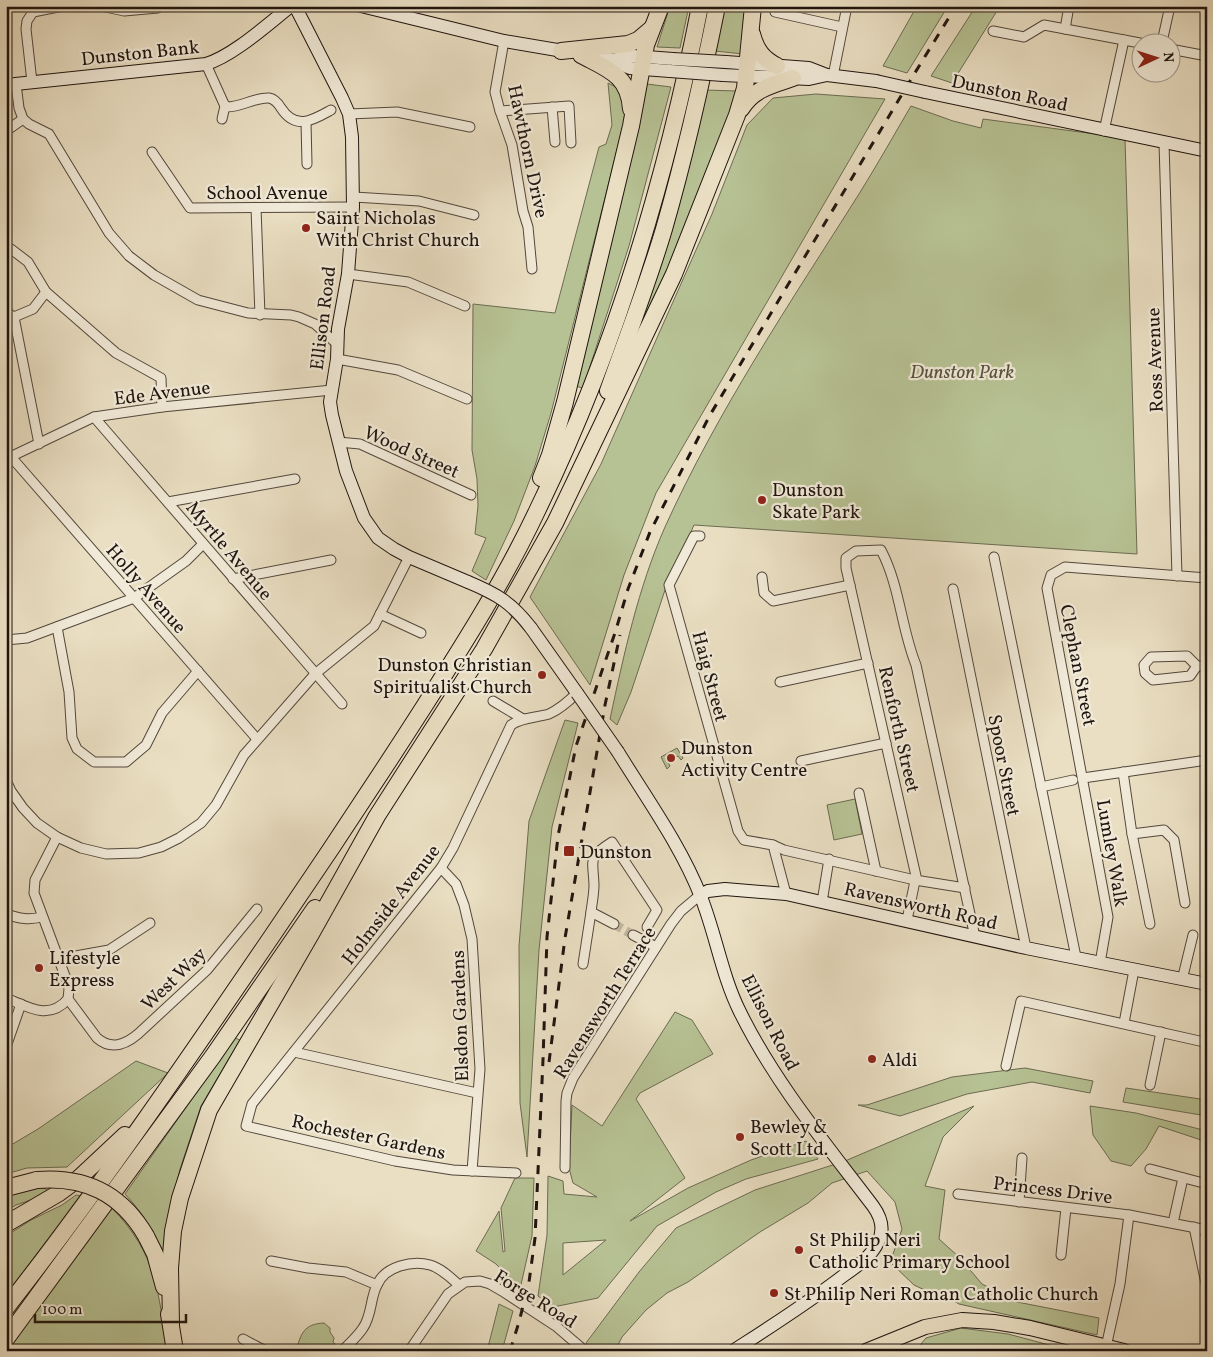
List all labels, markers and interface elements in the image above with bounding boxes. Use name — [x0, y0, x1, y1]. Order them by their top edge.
north arrow — [1130, 32, 1180, 82]
street label: Dunston Bank — [80, 35, 201, 73]
text: N — [1158, 51, 1177, 63]
street label: Dunston Road — [949, 69, 1070, 119]
street label: Hawthorn Drive — [500, 82, 554, 220]
street label: School Avenue — [206, 181, 328, 207]
place label: Saint Nicholas With Christ Church — [316, 206, 480, 254]
marker: Saint Nicholas With Christ Church — [300, 222, 312, 234]
street label: Ellison Road — [305, 265, 343, 372]
street label: Ross Avenue — [1141, 307, 1171, 413]
park label: Dunston Park — [910, 360, 1014, 386]
street label: Ede Avenue — [112, 375, 212, 413]
street label: Wood Street — [359, 420, 463, 486]
place label: Dunston Skate Park — [772, 478, 860, 526]
marker: Dunston Skate Park — [756, 494, 768, 506]
street label: Myrtle Avenue — [179, 496, 278, 606]
street label: Holly Avenue — [99, 539, 192, 640]
street label: Clephan Street — [1052, 602, 1102, 729]
street label: Haig Street — [685, 628, 734, 725]
place label: Dunston Christian Spiritualist Church — [373, 653, 532, 701]
street label: Renforth Street — [871, 664, 925, 796]
marker: Dunston Christian Spiritualist Church — [536, 669, 548, 681]
street label: Spoor Street — [980, 712, 1026, 819]
place label: Dunston Activity Centre — [681, 736, 807, 784]
marker: Dunston Activity Centre — [665, 752, 677, 764]
street label: Lumley Walk — [1089, 797, 1133, 909]
street label: Holmside Avenue — [336, 840, 447, 971]
place label: Dunston — [580, 840, 652, 866]
marker: Dunston — [562, 844, 576, 858]
street label: Ravensworth Road — [841, 877, 1000, 937]
street label: Ravensworth Terrace — [548, 922, 663, 1084]
street label: West Way — [136, 942, 213, 1017]
place label: Lifestyle Express — [49, 946, 121, 994]
street label: Elsdon Gardens — [446, 950, 476, 1082]
marker: Lifestyle Express — [33, 962, 45, 974]
street label: Ellison Road — [734, 970, 805, 1075]
place label: Aldi — [882, 1048, 918, 1074]
marker: Aldi — [866, 1053, 878, 1065]
street label: Rochester Gardens — [289, 1109, 448, 1167]
place label: Bewley & Scott Ltd. — [750, 1115, 828, 1163]
marker: Bewley & Scott Ltd. — [734, 1131, 746, 1143]
street label: Princess Drive — [992, 1171, 1114, 1211]
place label: St Philip Neri Catholic Primary School — [809, 1228, 1011, 1276]
marker: St Philip Neri Catholic Primary School — [793, 1244, 805, 1256]
street label: Forge Road — [489, 1264, 581, 1335]
place label: St Philip Neri Roman Catholic Church — [784, 1282, 1099, 1308]
marker: St Philip Neri Roman Catholic Church — [768, 1287, 780, 1299]
scale bar — [35, 1292, 186, 1324]
text: 100 m — [42, 1300, 82, 1321]

